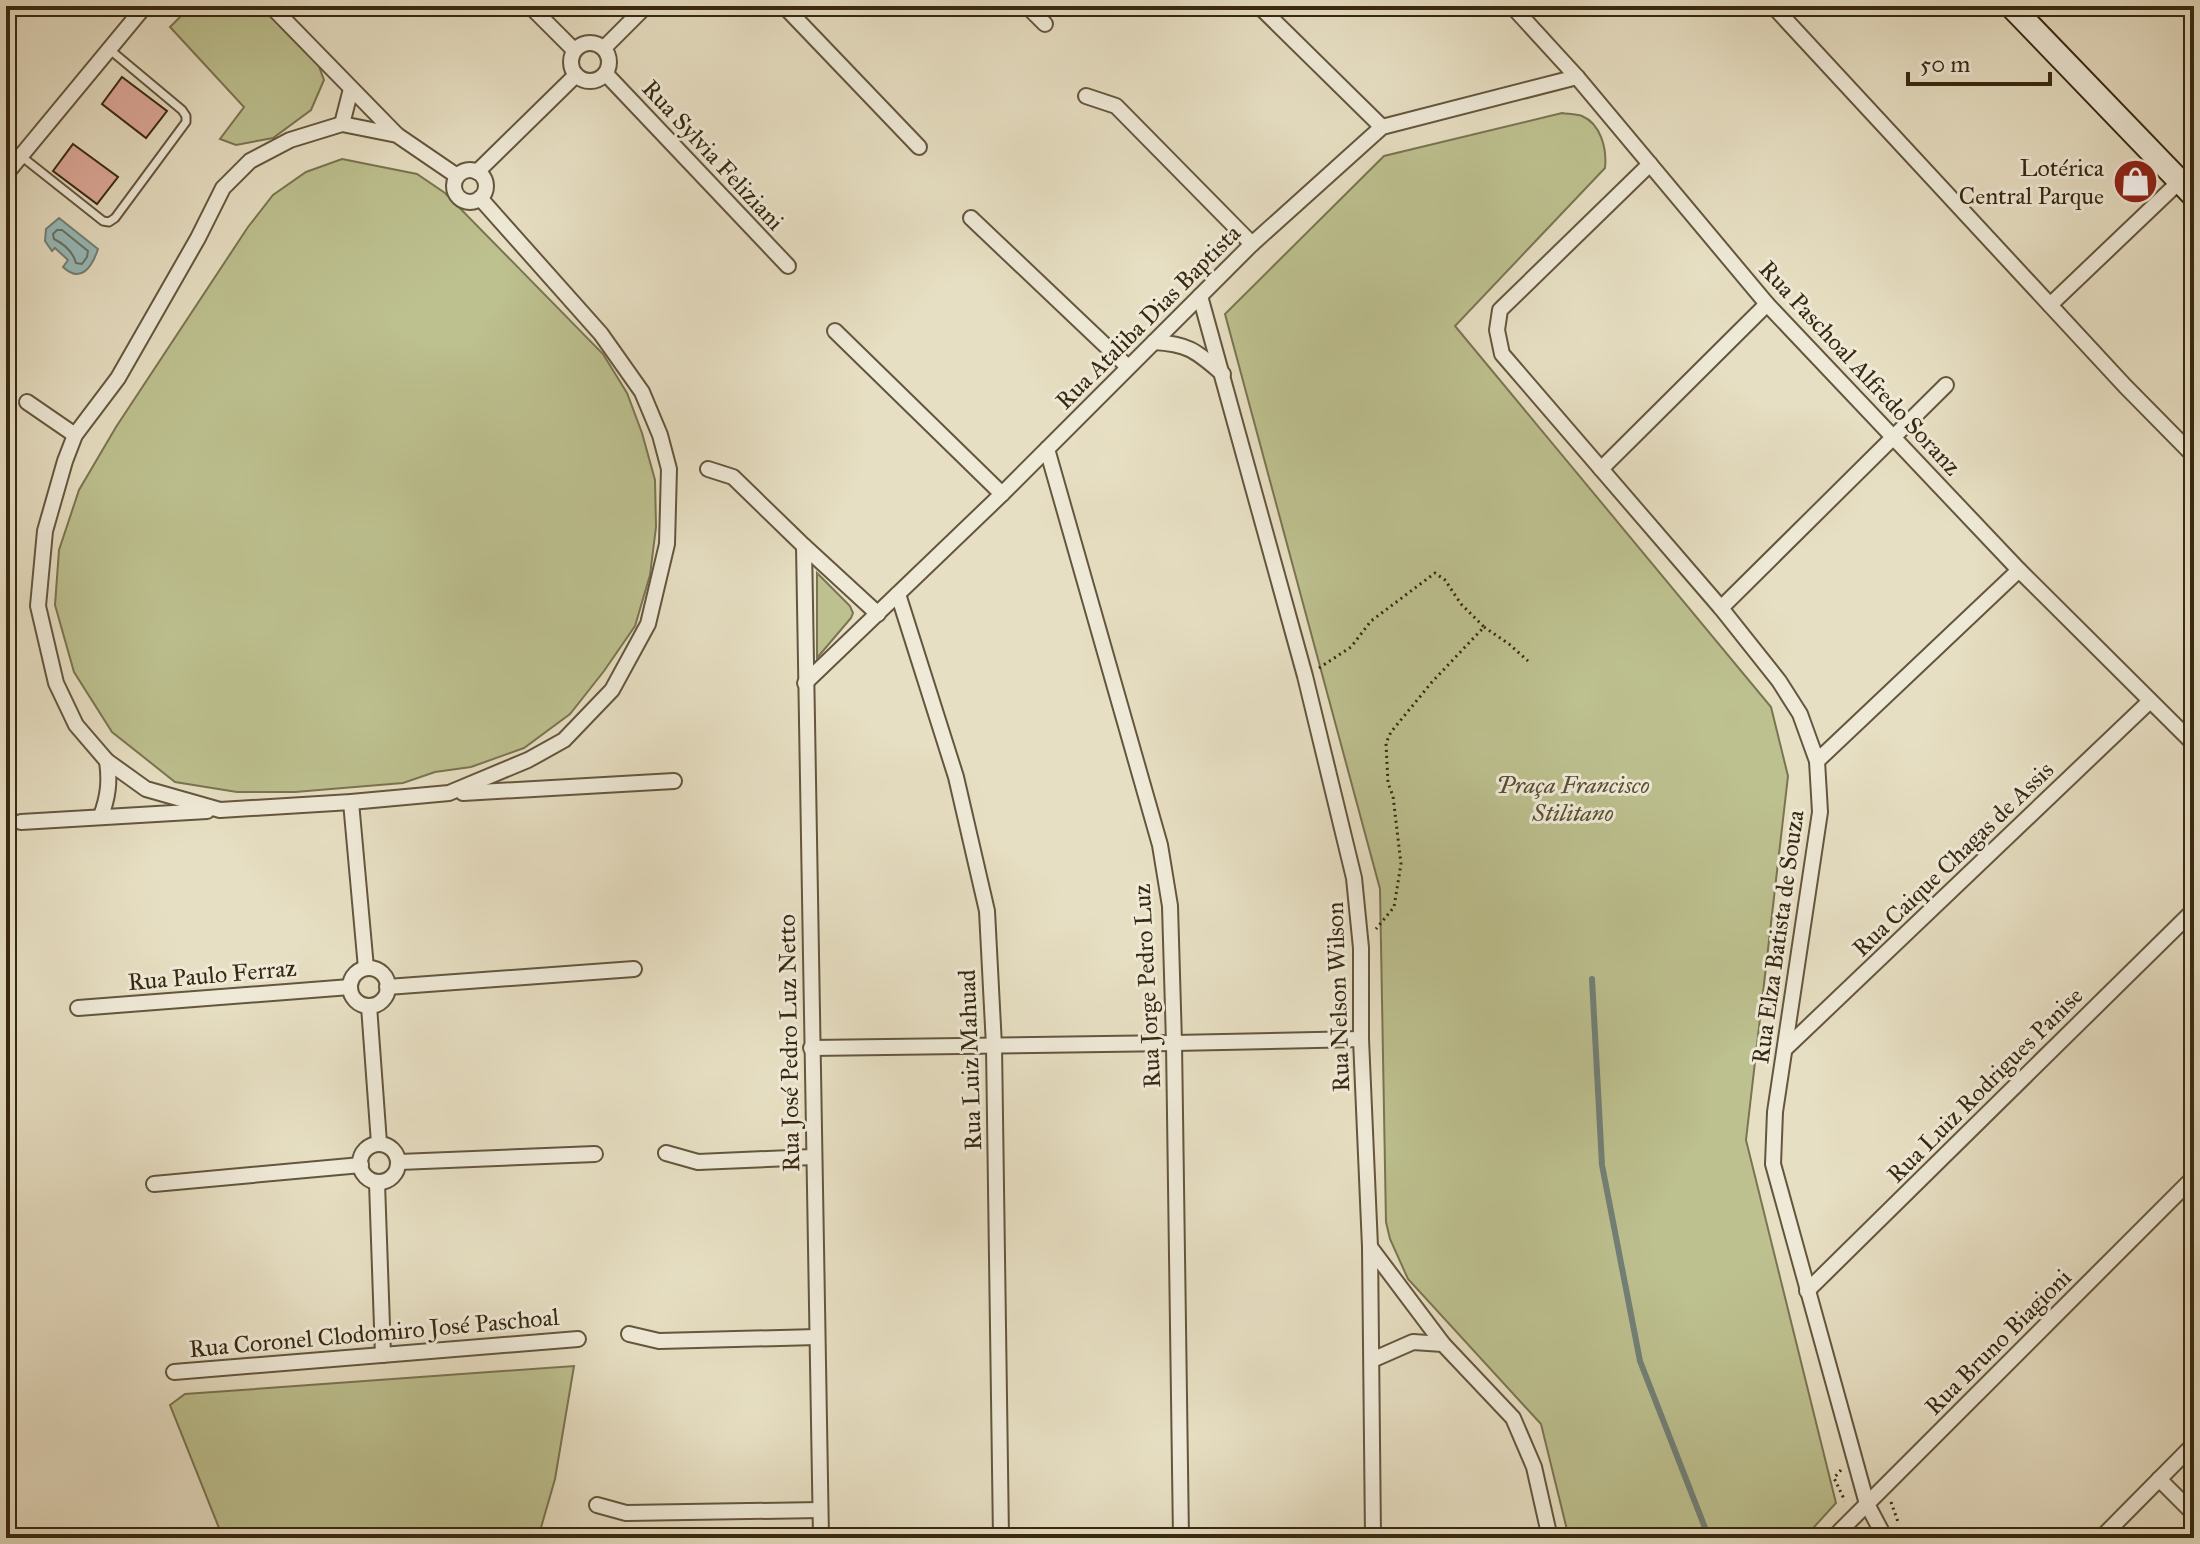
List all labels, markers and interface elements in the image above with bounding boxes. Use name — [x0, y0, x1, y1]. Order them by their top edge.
scale bar — [1908, 36, 2050, 86]
text: 50 m — [1920, 49, 1970, 79]
street label: Rua Sylvia Feliziani — [636, 73, 791, 237]
place label: Lotérica Central Parque — [1959, 153, 2105, 211]
shop icon: Lotérica Central Parque — [2111, 158, 2159, 206]
street label: Rua Ataliba Dias Baptista — [1049, 218, 1247, 416]
street label: Rua Paschoal Alfredo Soranz — [1753, 254, 1967, 482]
street label: Rua Caique Chagas de Assis — [1846, 755, 2060, 963]
park label: Praça Francisco Stilitano — [1496, 770, 1650, 828]
street label: Rua Elza Batista de Souza — [1745, 807, 1811, 1066]
street label: Rua Jorge Pedro Luz — [1127, 883, 1167, 1089]
street label: Rua Nelson Wilson — [1320, 901, 1356, 1093]
street label: Rua José Pedro Luz Netto — [772, 914, 806, 1172]
street label: Rua Paulo Ferraz — [126, 953, 298, 997]
street label: Rua Luiz Mahuad — [952, 969, 988, 1151]
street label: Rua Luiz Rodrigues Panise — [1881, 981, 2089, 1189]
street label: Rua Bruno Biagioni — [1918, 1262, 2078, 1422]
street label: Rua Coronel Clodomiro José Paschoal — [188, 1302, 561, 1364]

